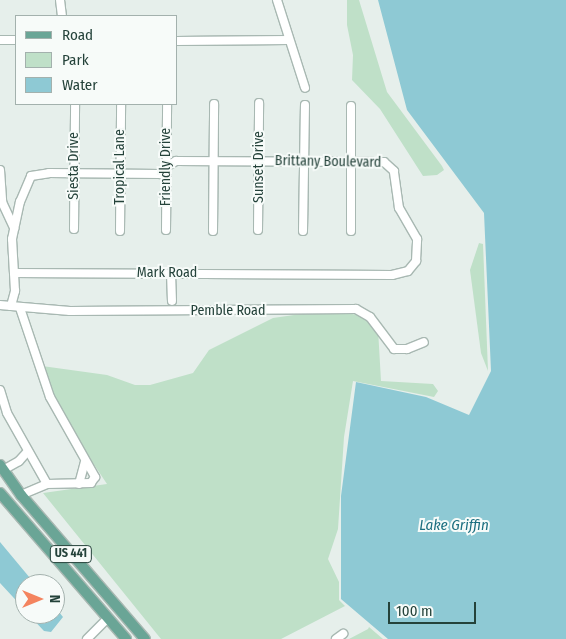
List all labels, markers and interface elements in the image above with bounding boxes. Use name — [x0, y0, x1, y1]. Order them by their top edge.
legend — [15, 15, 178, 105]
text: Road — [62, 26, 93, 44]
text: Park — [62, 51, 89, 69]
text: Water — [62, 76, 97, 94]
street label: Friendly Drive — [158, 128, 174, 206]
street label: Tropical Lane — [112, 129, 128, 205]
street label: Sunset Drive — [251, 131, 267, 203]
street label: Siesta Drive — [66, 132, 82, 200]
street label: Brittany Boulevard — [275, 153, 381, 171]
street label: Mark Road — [137, 265, 197, 281]
street label: Pemble Road — [191, 303, 265, 319]
water label: Lake Griffin — [419, 517, 489, 535]
road number: US 441 — [50, 544, 92, 564]
north arrow — [15, 574, 65, 624]
scale bar — [391, 592, 478, 624]
text: N — [46, 595, 63, 603]
text: 100 m — [396, 602, 433, 620]

